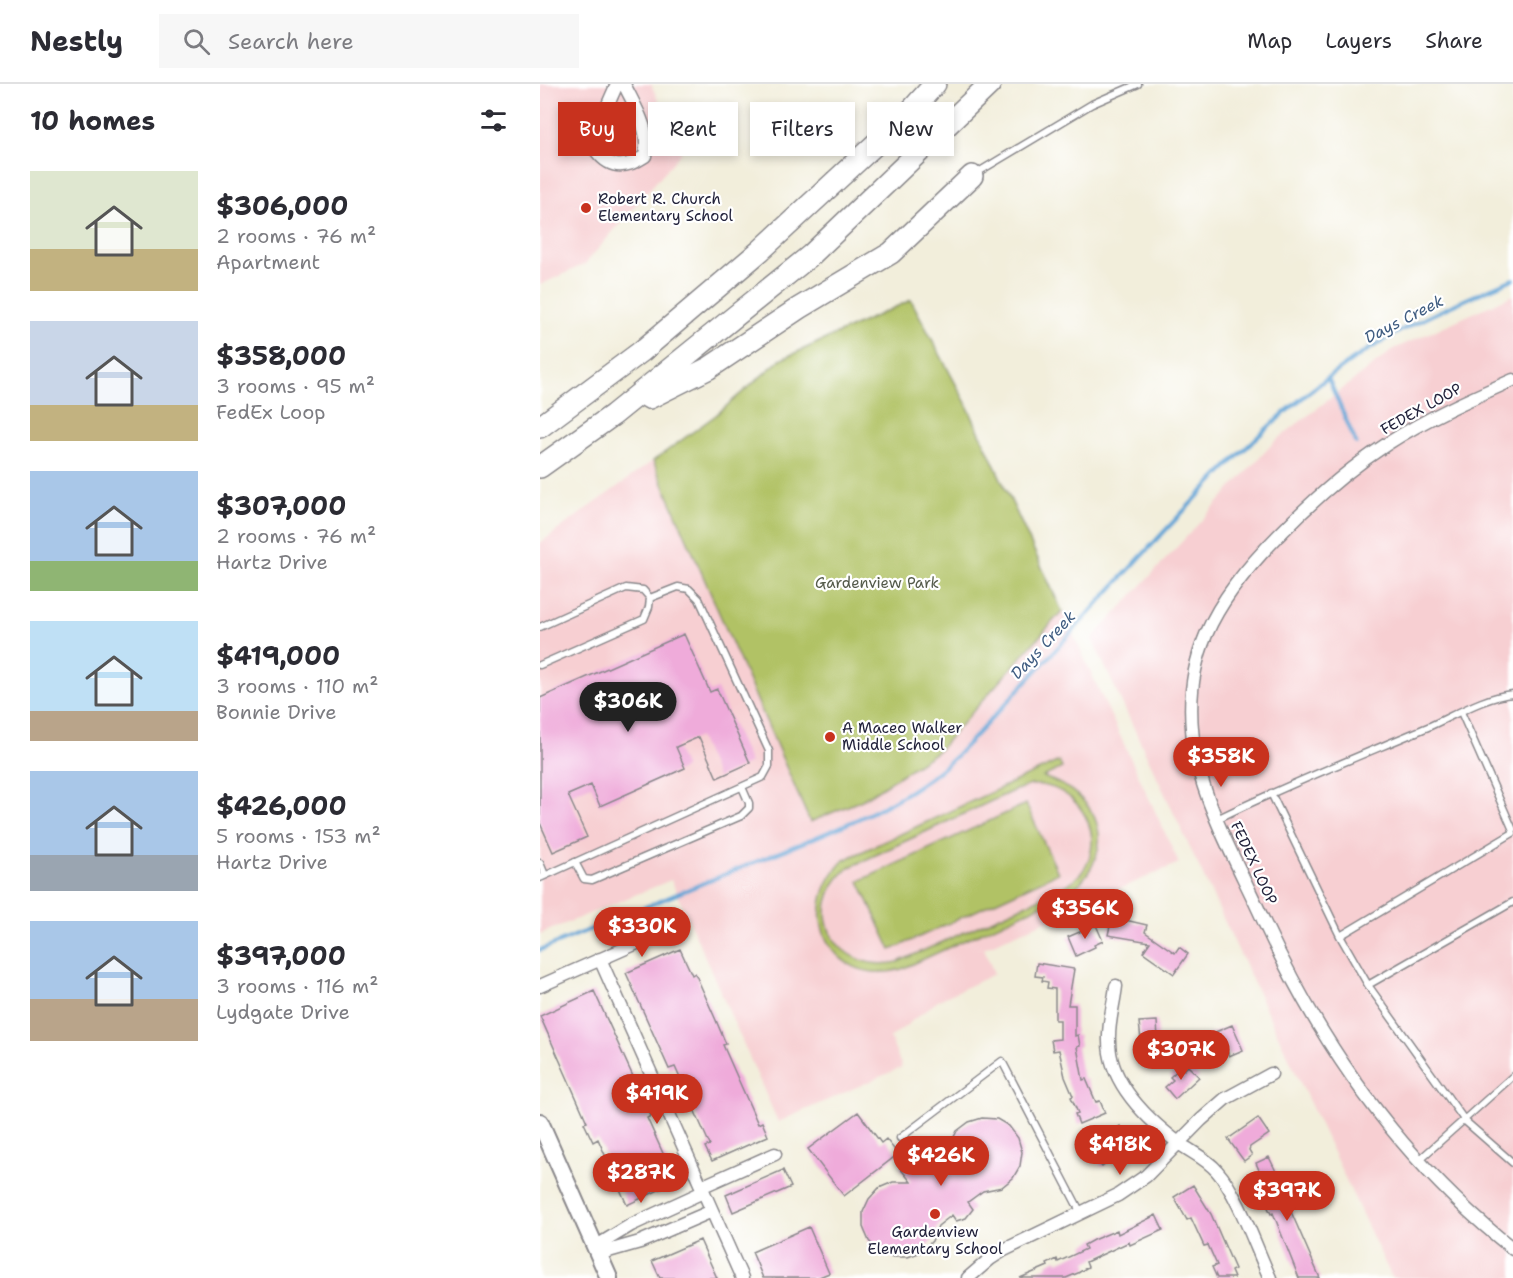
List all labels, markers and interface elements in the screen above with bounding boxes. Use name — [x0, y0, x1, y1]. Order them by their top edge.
search box — [159, 14, 579, 68]
text: Nestly — [30, 22, 123, 60]
icon: search — [180, 25, 213, 58]
text: Search here — [228, 27, 354, 56]
text: Map — [1247, 27, 1292, 55]
text: Layers — [1325, 27, 1392, 55]
text: Share — [1425, 27, 1483, 55]
chip: Buy — [558, 102, 636, 156]
chip: Rent — [648, 102, 738, 156]
chip: Filters — [750, 102, 855, 156]
chip: New — [867, 102, 954, 156]
text: 10 homes — [30, 103, 155, 138]
icon: filters — [477, 104, 510, 137]
text: $306,000 — [216, 188, 348, 223]
place label: Robert R. Church Elementary School — [598, 189, 734, 226]
icon: home — [78, 195, 150, 267]
marker: Robert R. Church Elementary School — [579, 201, 593, 215]
text: 2 rooms · 76 m² — [216, 223, 376, 249]
text: Apartment — [216, 249, 320, 275]
water label: Days Creek — [1361, 290, 1447, 348]
text: $358,000 — [216, 338, 346, 373]
icon: home — [78, 345, 150, 417]
text: 3 rooms · 95 m² — [216, 373, 375, 399]
street label: FEDEX LOOP — [1377, 378, 1465, 439]
text: FedEx Loop — [216, 399, 326, 425]
text: $307,000 — [216, 488, 346, 523]
icon: home — [78, 495, 150, 567]
text: 2 rooms · 76 m² — [216, 523, 376, 549]
text: Hartz Drive — [216, 549, 328, 575]
park label: Gardenview Park — [815, 573, 939, 593]
water label: Days Creek — [1006, 606, 1080, 684]
text: $419,000 — [216, 638, 340, 673]
icon: home — [78, 645, 150, 717]
text: 3 rooms · 110 m² — [216, 673, 379, 699]
pin: $306K — [586, 682, 670, 733]
text: $306K — [593, 688, 663, 714]
text: Bonnie Drive — [216, 699, 337, 725]
place label: A Maceo Walker Middle School — [842, 718, 962, 755]
marker: A Maceo Walker Middle School — [823, 730, 837, 744]
pin: $358K — [1179, 737, 1263, 788]
text: $358K — [1187, 743, 1255, 769]
text: $426,000 — [216, 788, 347, 823]
icon: home — [78, 795, 150, 867]
street label: FEDEX LOOP — [1226, 818, 1282, 908]
text: 5 rooms · 153 m² — [216, 823, 381, 849]
text: Hartz Drive — [216, 849, 328, 875]
pin: $356K — [1043, 889, 1127, 940]
text: $356K — [1051, 895, 1119, 921]
pin: $330K — [600, 907, 684, 958]
text: $330K — [608, 913, 676, 939]
text: $397,000 — [216, 938, 346, 973]
icon: home — [78, 945, 150, 1017]
text: 3 rooms · 116 m² — [216, 973, 378, 999]
text: Lydgate Drive — [216, 999, 350, 1025]
pin: $307K — [1139, 1030, 1223, 1081]
text: $307K — [1147, 1036, 1215, 1062]
pin: $419K — [615, 1074, 699, 1125]
text: $419K — [626, 1080, 688, 1106]
pin: $418K — [1078, 1125, 1162, 1176]
text: $418K — [1088, 1131, 1152, 1157]
pin: $426K — [899, 1136, 983, 1187]
text: $426K — [907, 1142, 975, 1168]
pin: $287K — [599, 1153, 683, 1204]
text: $287K — [607, 1159, 675, 1185]
pin: $397K — [1245, 1171, 1329, 1222]
text: $397K — [1253, 1177, 1321, 1203]
marker: Gardenview Elementary School — [928, 1207, 942, 1221]
place label: Gardenview Elementary School — [867, 1222, 1003, 1259]

